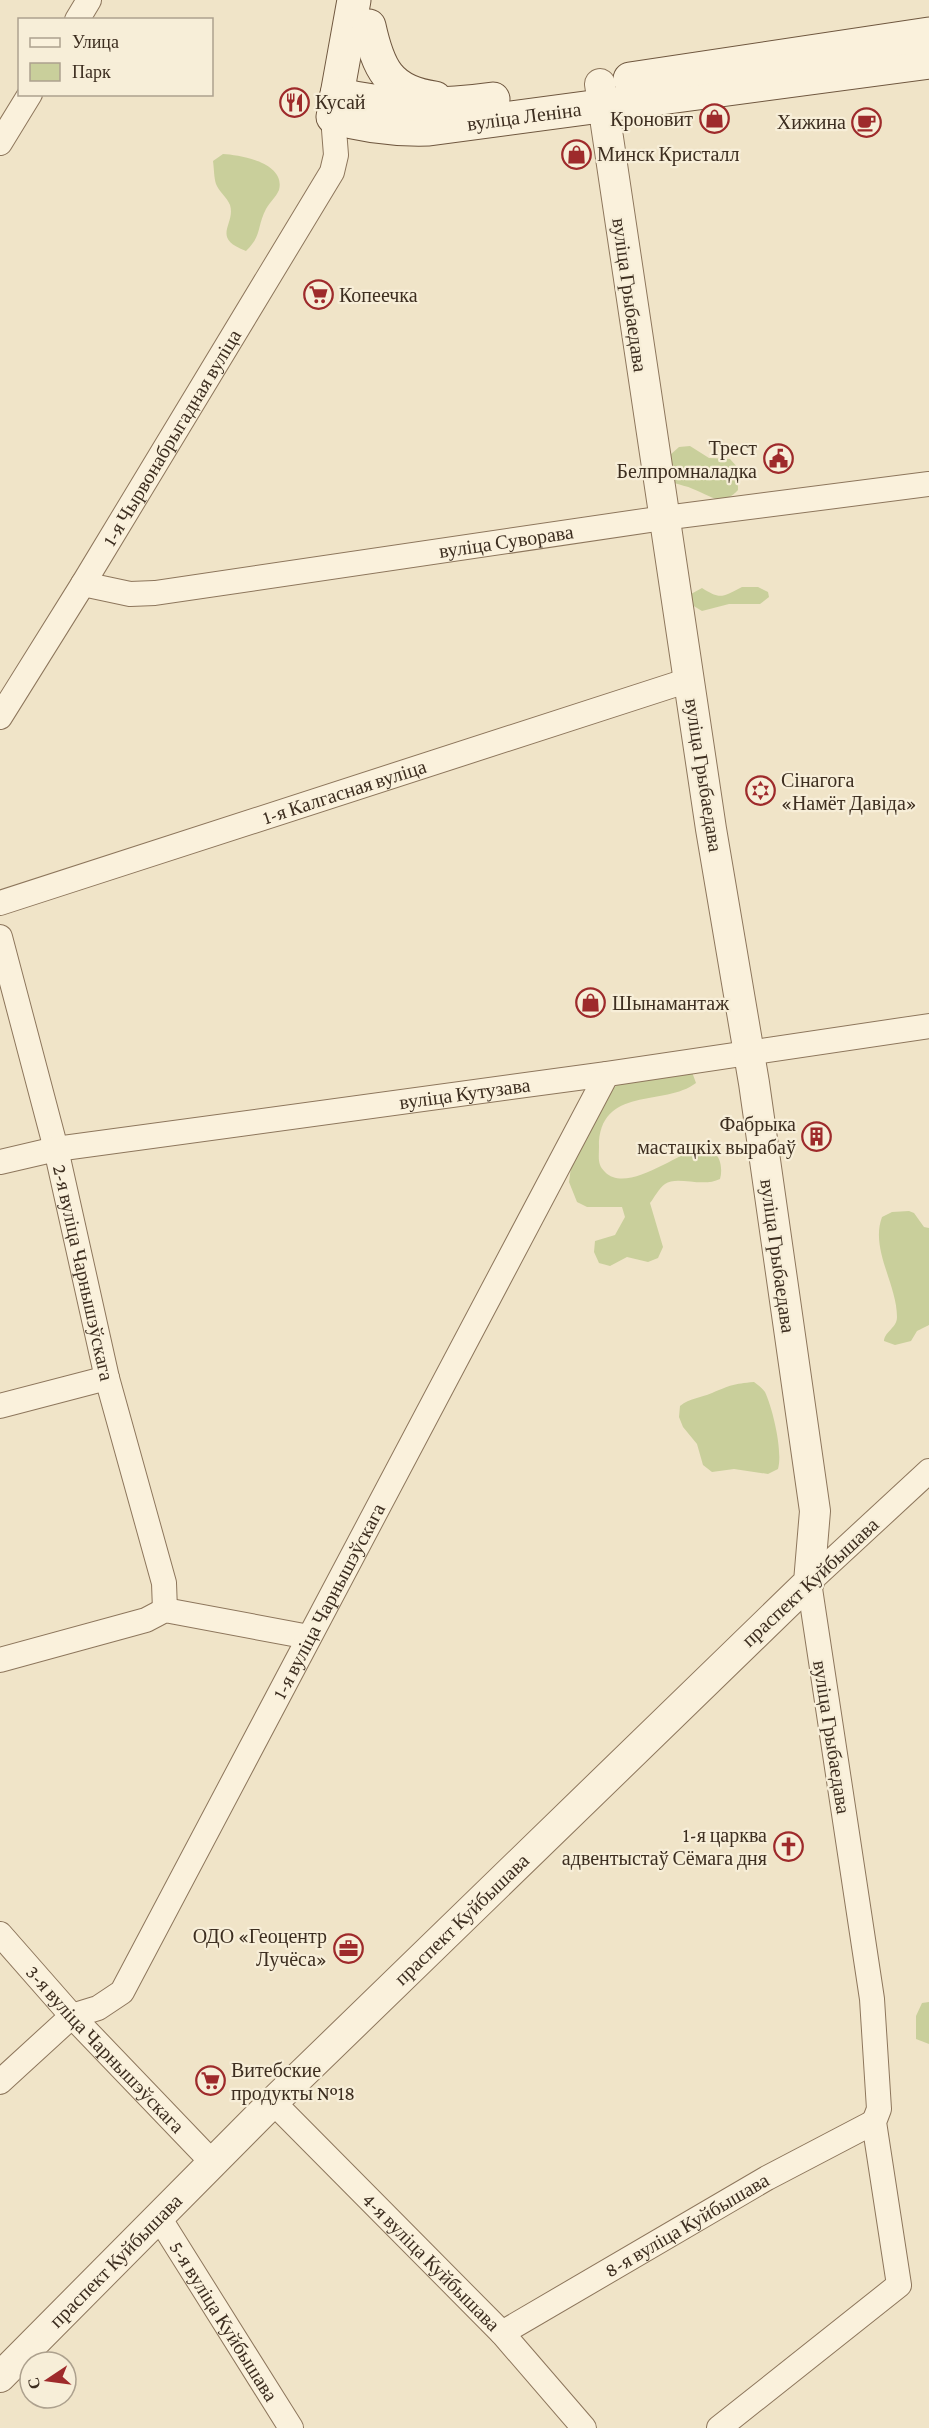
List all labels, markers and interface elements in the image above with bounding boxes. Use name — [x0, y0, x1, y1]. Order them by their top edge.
legend — [18, 18, 213, 96]
text: Улица — [72, 32, 119, 52]
text: Парк — [72, 62, 111, 82]
restaurant icon: Кусай — [278, 86, 310, 118]
place label: Кусай — [315, 91, 366, 114]
street label: вуліца Леніна — [466, 98, 583, 135]
shop icon: Кроновит — [698, 103, 730, 135]
cafe icon: Хижина — [851, 106, 883, 138]
place label: Кроновит — [610, 108, 693, 131]
place label: Хижина — [777, 111, 846, 133]
shop icon: Минск Кристалл — [560, 138, 592, 170]
place label: Минск Кристалл — [597, 143, 739, 166]
street label: вуліца Грыбаедава — [607, 217, 652, 374]
supermarket icon: Копеечка — [302, 279, 334, 311]
place label: Копеечка — [339, 284, 418, 306]
street label: 1-я Чырвонабрыгадная вуліца — [98, 325, 245, 550]
place label: Трест Белпромналадка — [617, 437, 757, 483]
public building icon: Трест Белпромналадка — [762, 443, 794, 475]
street label: вуліца Суворава — [437, 520, 575, 562]
street label: вуліца Грыбаедава — [680, 697, 727, 854]
street label: 1-я Калгасная вуліца — [260, 755, 429, 828]
place label: Сінагога «Намёт Давіда» — [781, 769, 917, 815]
synagogue icon: Сінагога «Намёт Давіда» — [744, 775, 776, 807]
shop icon: Шынамантаж — [575, 987, 607, 1019]
place label: Шынамантаж — [612, 992, 729, 1014]
street label: вуліца Кутузава — [398, 1074, 532, 1113]
place label: Фабрыка мастацкіх вырабаў — [637, 1113, 796, 1159]
building icon: Фабрыка мастацкіх вырабаў — [801, 1120, 833, 1152]
street label: 2-я вуліца Чарнышэўскага — [49, 1163, 118, 1383]
street label: вуліца Грыбаедава — [755, 1178, 800, 1335]
street label: 1-я вуліца Чарнышэўскага — [268, 1499, 389, 1702]
street label: праспект Куйбышава — [737, 1513, 884, 1652]
street label: вуліца Грыбаедава — [808, 1659, 855, 1816]
place label: 1-я царква адвентыстаў Сёмага дня — [562, 1824, 767, 1870]
church icon: 1-я царква адвентыстаў Сёмага дня — [772, 1831, 804, 1863]
street label: праспект Куйбышава — [390, 1849, 533, 1989]
place label: ОДО «Геоцентр Лучёса» — [193, 1925, 327, 1971]
office icon: ОДО «Геоцентр Лучёса» — [332, 1932, 364, 1964]
street label: 3-я вуліца Чарнышэўскага — [22, 1961, 189, 2137]
place label: Витебские продукты №18 — [231, 2059, 355, 2105]
supermarket icon: Витебские продукты №18 — [194, 2065, 226, 2097]
street label: 8-я вуліца Куйбышава — [601, 2168, 773, 2281]
street label: 4-я вуліца Куйбышава — [358, 2188, 505, 2336]
street label: праспект Куйбышава — [45, 2189, 186, 2332]
street label: 5-я вуліца Куйбышава — [165, 2237, 282, 2405]
north arrow — [18, 2350, 78, 2410]
text: С — [24, 2376, 43, 2391]

